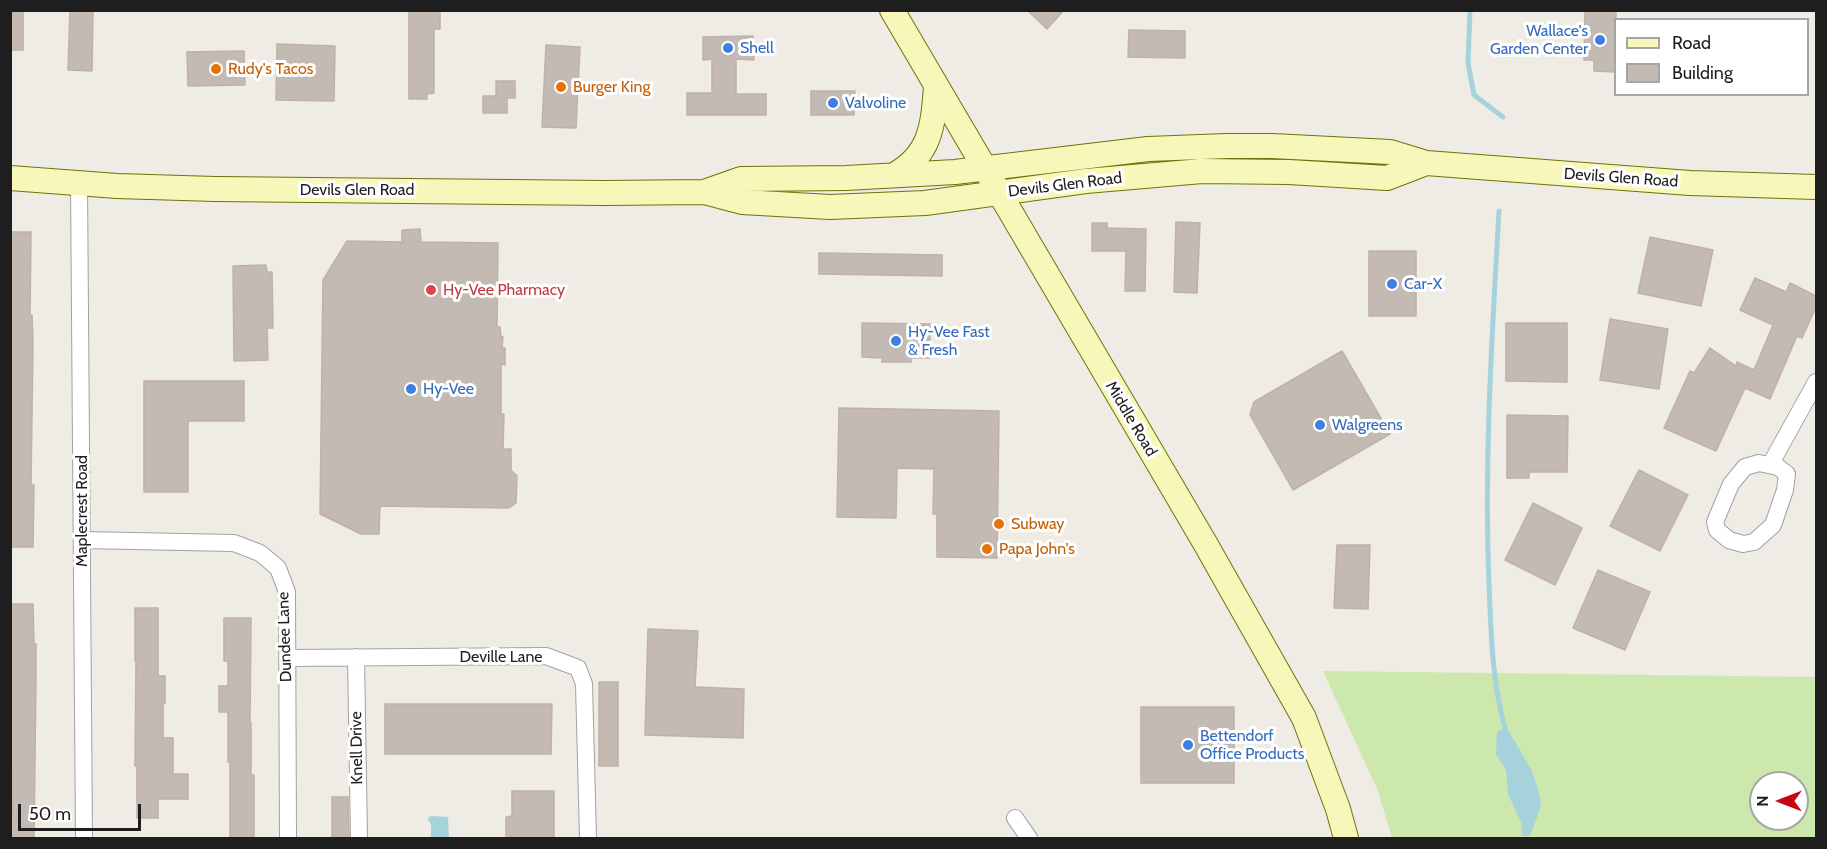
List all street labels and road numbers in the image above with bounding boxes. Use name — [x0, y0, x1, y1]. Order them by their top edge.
street label: Devils Glen Road — [1563, 164, 1679, 192]
street label: Devils Glen Road — [1007, 168, 1123, 202]
street label: Devils Glen Road — [300, 180, 414, 200]
street label: Middle Road — [1101, 378, 1161, 460]
street label: Maplecrest Road — [72, 455, 92, 567]
street label: Dundee Lane — [274, 591, 296, 683]
street label: Deville Lane — [459, 647, 543, 667]
street label: Knell Drive — [347, 711, 367, 785]

